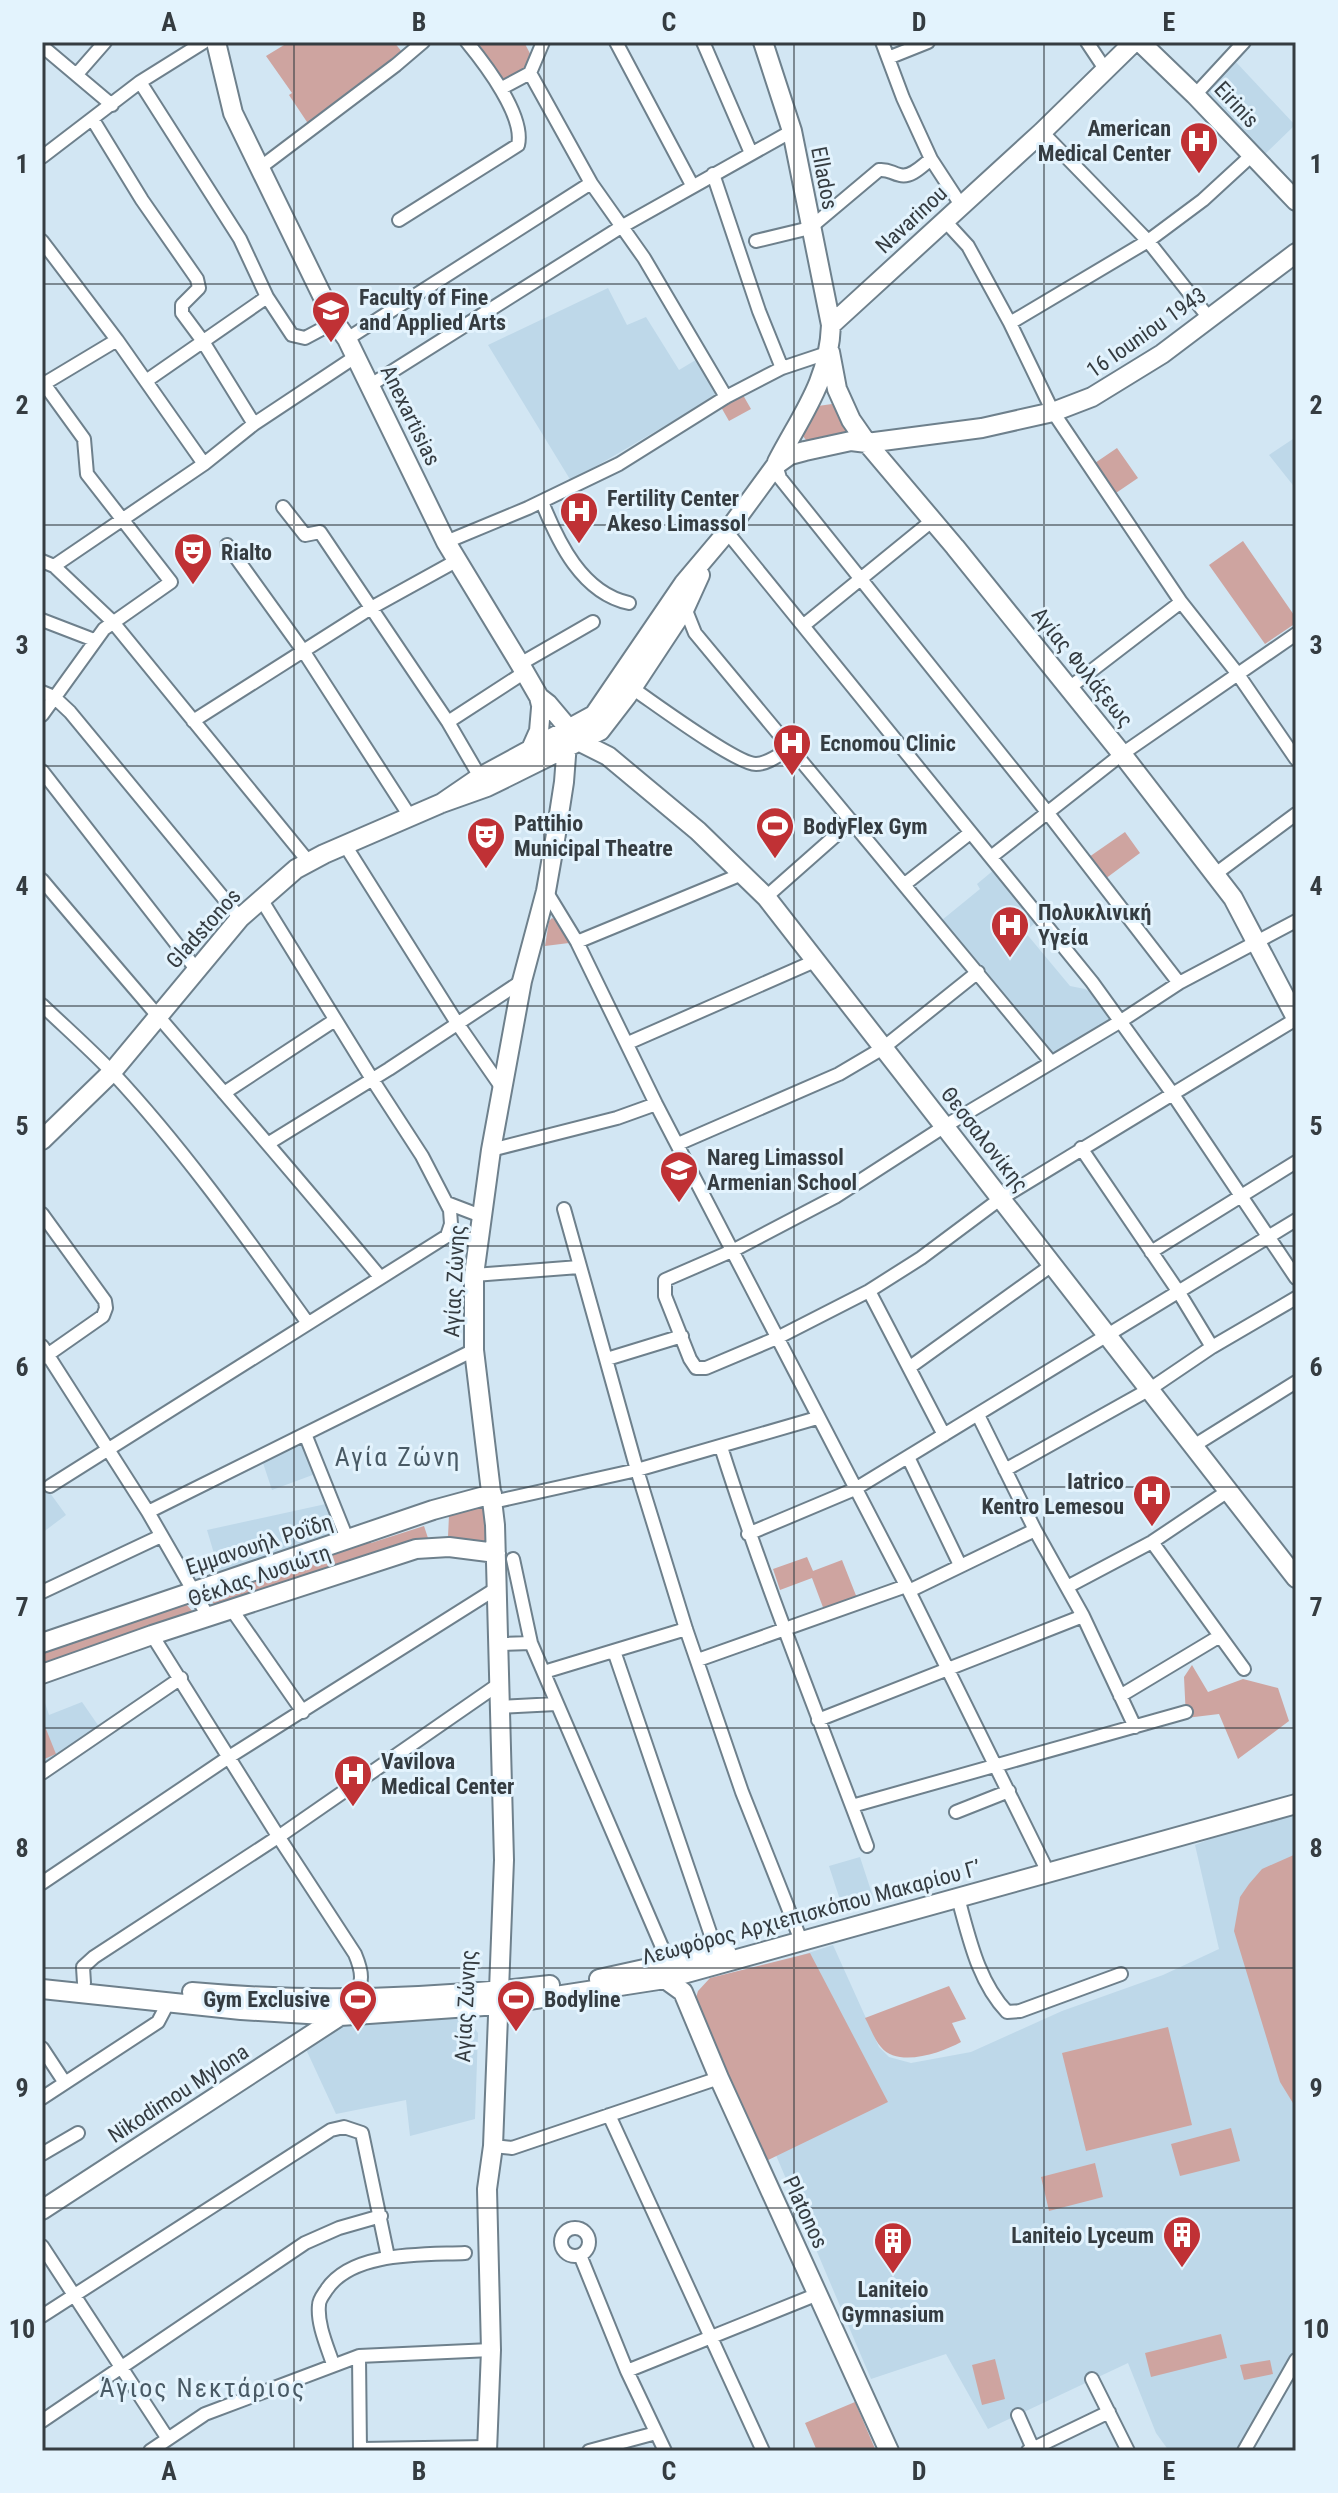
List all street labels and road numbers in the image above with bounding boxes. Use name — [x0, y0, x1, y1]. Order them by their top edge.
street label: Eirinis — [1209, 76, 1264, 132]
street label: Ellados — [806, 145, 843, 212]
street label: Navarinou — [871, 180, 952, 258]
street label: 16 Iouniou 1943 — [1082, 282, 1211, 383]
street label: Anexartisias — [376, 361, 446, 469]
street label: Αγίας Φυλάξεως — [1027, 602, 1138, 732]
street label: Gladstonos — [161, 883, 246, 973]
street label: Θεσσαλονίκης — [936, 1082, 1033, 1197]
street label: Αγίας Ζώνης — [439, 1224, 470, 1338]
street label: Εμμανουήλ Ροΐδη — [183, 1509, 336, 1580]
street label: Θέκλας Λυσιώτη — [185, 1539, 334, 1611]
street label: Λεωφόρος Αρχιεπισκόπου Μακαρίου Γ’ — [639, 1855, 983, 1970]
street label: Αγίας Ζώνης — [450, 1949, 481, 2063]
street label: Nikodimou Mylona — [104, 2039, 253, 2148]
street label: Platonos — [778, 2172, 833, 2252]

